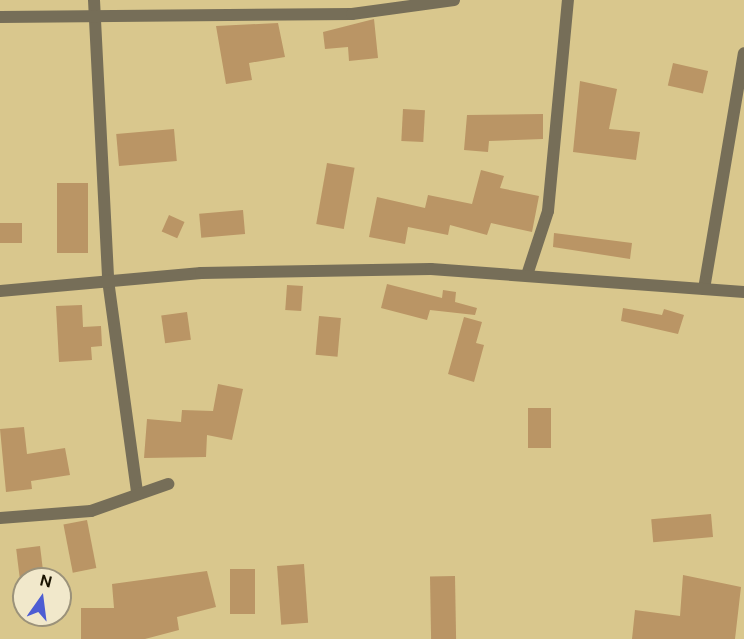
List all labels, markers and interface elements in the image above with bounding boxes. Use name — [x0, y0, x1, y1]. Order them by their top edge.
north arrow — [12, 567, 72, 627]
text: N — [38, 569, 54, 593]

